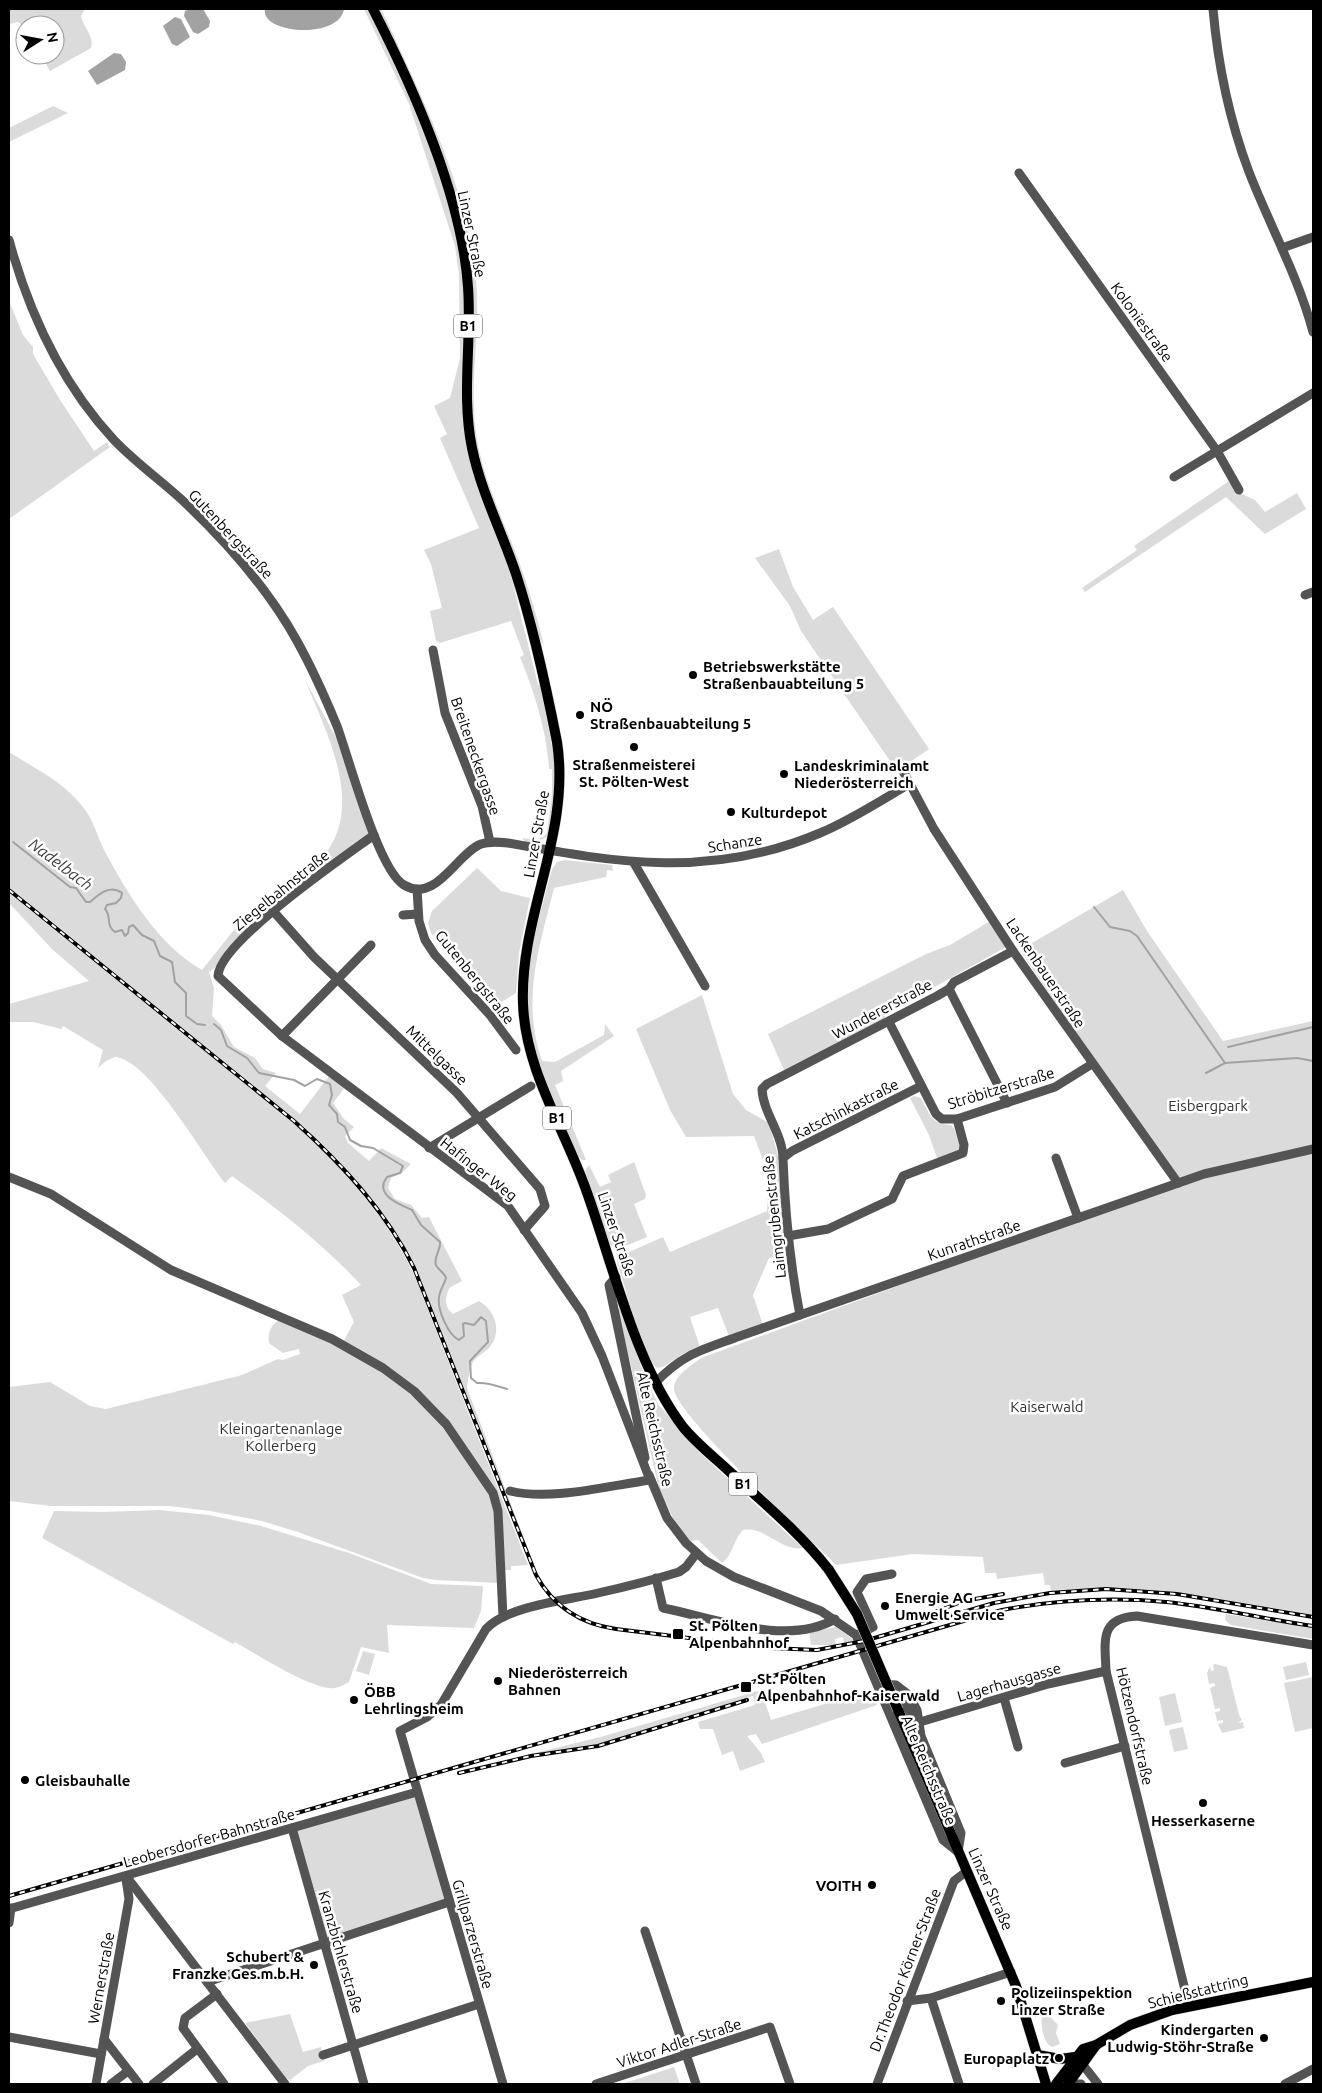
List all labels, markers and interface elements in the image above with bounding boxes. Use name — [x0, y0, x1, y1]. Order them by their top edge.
north arrow — [15, 15, 65, 65]
text: N — [44, 31, 62, 44]
street label: Linzer Straße — [454, 189, 490, 279]
street label: Koloniestraße — [1107, 279, 1177, 365]
road number: B1 — [454, 314, 482, 338]
street label: Gutenbergstraße — [185, 486, 277, 582]
place label: Betriebswerkstätte Straßenbauabteilung 5 — [703, 658, 864, 692]
marker: Betriebswerkstätte Straßenbauabteilung 5 — [687, 669, 699, 681]
street label: Breiteneckergasse — [448, 695, 504, 817]
place label: NÖ Straßenbauabteilung 5 — [590, 698, 751, 732]
marker: NÖ Straßenbauabteilung 5 — [574, 709, 586, 721]
marker: Straßenmeisterei St. Pölten-West — [628, 741, 640, 753]
place label: Straßenmeisterei St. Pölten-West — [573, 756, 695, 790]
place label: Landeskriminalamt Niederösterreich — [794, 757, 930, 791]
marker: Landeskriminalamt Niederösterreich — [778, 768, 790, 780]
street label: Linzer Straße — [520, 789, 552, 879]
place label: Kulturdepot — [741, 804, 828, 821]
marker: Kulturdepot — [725, 806, 737, 818]
street label: Schanze — [707, 830, 763, 856]
water label: Nadelbach — [26, 834, 96, 894]
street label: Ziegelbahnstraße — [230, 846, 332, 934]
street label: Lackenbauerstraße — [1003, 915, 1089, 1031]
street label: Gutenbergstraße — [432, 927, 518, 1027]
street label: Wundererstraße — [829, 976, 935, 1042]
street label: Mittelgasse — [403, 1022, 471, 1088]
street label: Ströbitzerstraße — [946, 1064, 1056, 1112]
street label: Katschinkastraße — [791, 1075, 901, 1143]
park label: Eisbergpark — [1168, 1097, 1248, 1114]
road number: B1 — [543, 1106, 571, 1130]
street label: Hafinger Weg — [437, 1134, 521, 1204]
street label: Laimgrubenstraße — [759, 1155, 789, 1279]
street label: Linzer Straße — [595, 1189, 639, 1279]
street label: Kunrathstraße — [925, 1216, 1023, 1264]
street label: Alte Reichsstraße — [633, 1370, 677, 1488]
park label: Kaiserwald — [1010, 1398, 1084, 1415]
park label: Kleingartenanlage Kollerberg — [219, 1420, 343, 1454]
road number: B1 — [729, 1472, 757, 1496]
place label: Energie AG Umwelt Service — [895, 1589, 1005, 1623]
marker: Energie AG Umwelt Service — [879, 1600, 891, 1612]
place label: St. Pölten Alpenbahnhof — [689, 1617, 790, 1651]
marker: St. Pölten Alpenbahnhof — [671, 1627, 685, 1641]
street label: Lagerhausgasse — [955, 1659, 1063, 1705]
place label: Niederösterreich Bahnen — [508, 1664, 628, 1698]
street label: Hötzendorfstraße — [1113, 1665, 1157, 1787]
place label: St. Pölten Alpenbahnhof-Kaiserwald — [757, 1670, 940, 1704]
marker: Niederösterreich Bahnen — [492, 1675, 504, 1687]
marker: St. Pölten Alpenbahnhof-Kaiserwald — [739, 1680, 753, 1694]
place label: ÖBB Lehrlingsheim — [364, 1683, 464, 1717]
marker: ÖBB Lehrlingsheim — [348, 1694, 360, 1706]
street label: Alte Reichsstraße — [898, 1713, 960, 1827]
place label: Gleisbauhalle — [35, 1772, 130, 1789]
marker: Gleisbauhalle — [19, 1774, 31, 1786]
marker: Hesserkaserne — [1197, 1797, 1209, 1809]
street label: Leobersdorfer Bahnstraße — [121, 1805, 297, 1871]
place label: Hesserkaserne — [1151, 1812, 1255, 1829]
street label: Linzer Straße — [965, 1845, 1017, 1933]
street label: Grillparzerstraße — [449, 1877, 497, 1991]
place label: VOITH — [816, 1877, 862, 1894]
marker: VOITH — [866, 1879, 878, 1891]
street label: Dr.Theodor Körner-Straße — [866, 1886, 944, 2054]
street label: Kranzbichlerstraße — [315, 1889, 367, 2015]
street label: Wernerstraße — [85, 1931, 117, 2025]
place label: Schubert & Franzke Ges.m.b.H. — [172, 1948, 305, 1982]
marker: Schubert & Franzke Ges.m.b.H. — [308, 1959, 320, 1971]
street label: Schießstattring — [1146, 1970, 1250, 2012]
place label: Polizeiinspektion Linzer Straße — [1011, 1984, 1132, 2018]
marker: Polizeiinspektion Linzer Straße — [995, 1995, 1007, 2007]
street label: Viktor Adler-Straße — [615, 2015, 743, 2071]
place label: Kindergarten Ludwig-Stöhr-Straße — [1107, 2021, 1254, 2055]
marker: Kindergarten Ludwig-Stöhr-Straße — [1258, 2032, 1270, 2044]
place label: Europaplatz — [963, 2050, 1049, 2067]
marker: Europaplatz — [1053, 2052, 1065, 2064]

